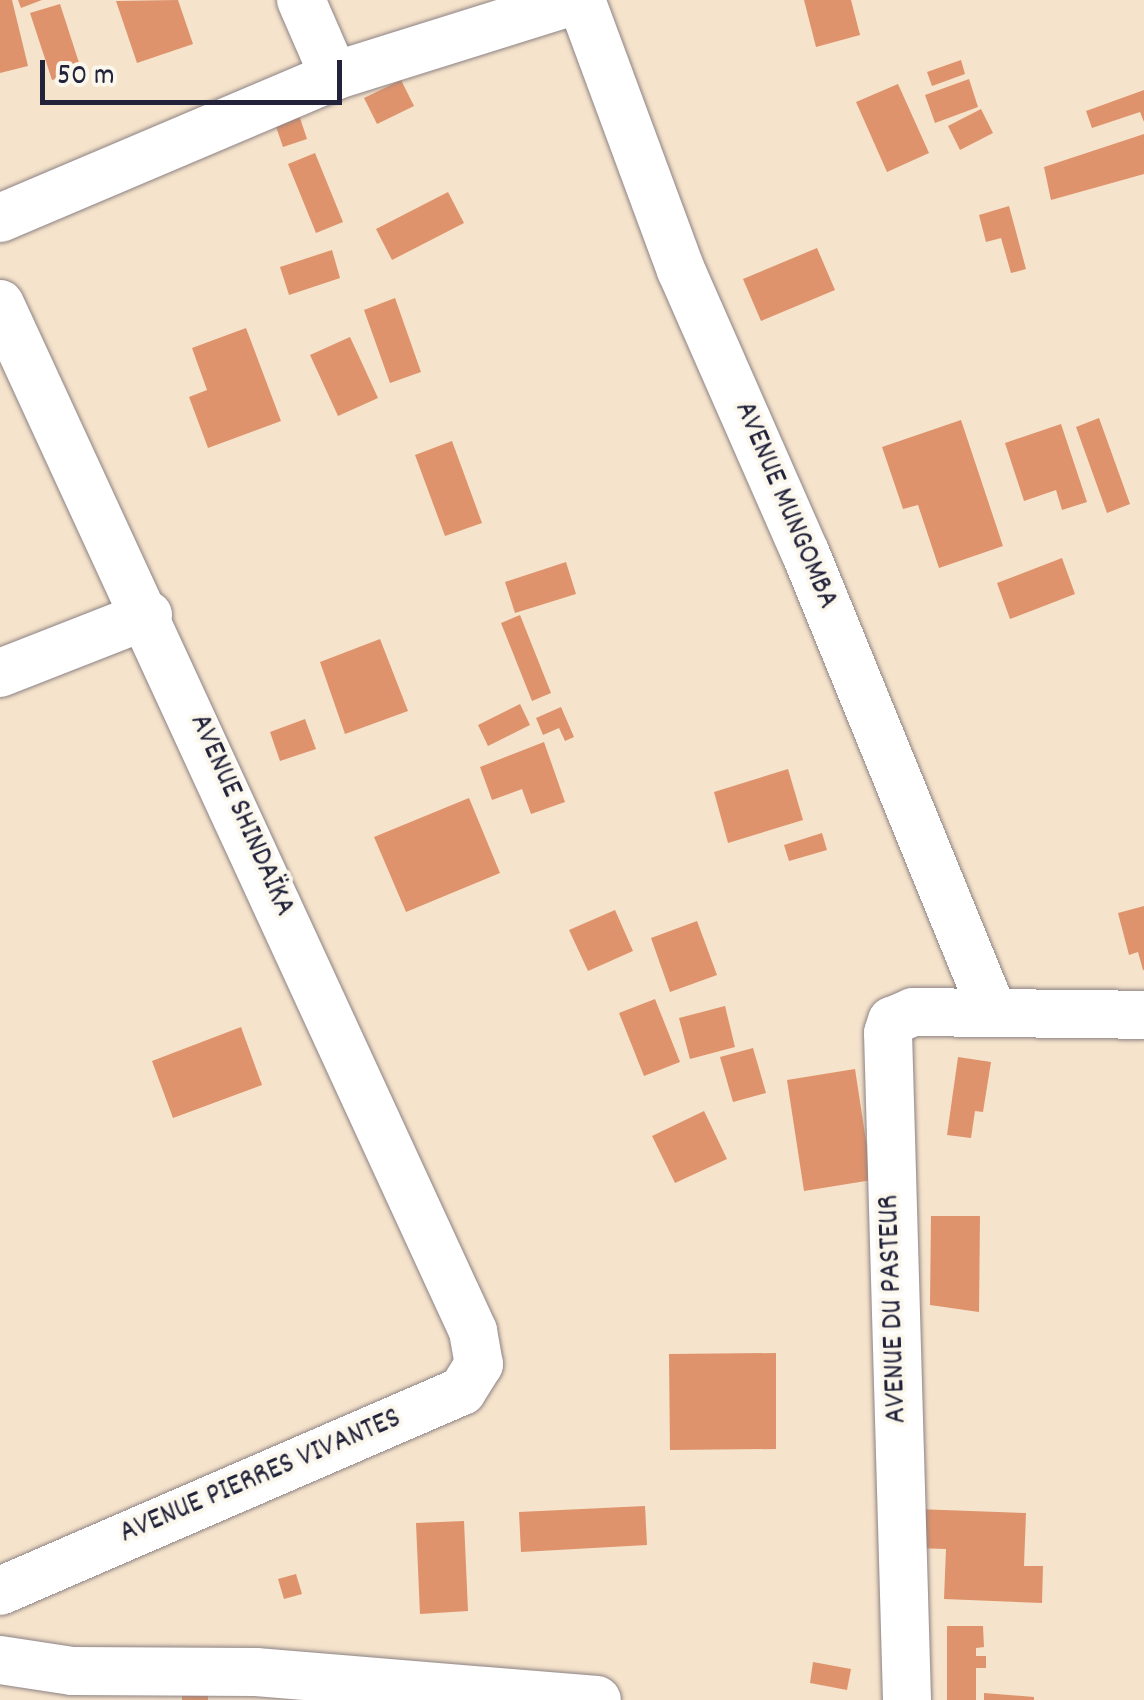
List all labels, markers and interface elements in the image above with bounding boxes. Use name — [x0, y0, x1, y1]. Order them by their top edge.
scale bar — [45, 40, 348, 102]
text: 50 m — [57, 56, 115, 99]
street label: AVENUE MUNGOMBA — [724, 397, 844, 615]
street label: AVENUE SHINDAÏKA — [179, 709, 301, 923]
street label: AVENUE DU PASTEUR — [873, 1194, 917, 1424]
street label: AVENUE PIERRES VIVANTES — [115, 1402, 407, 1554]

